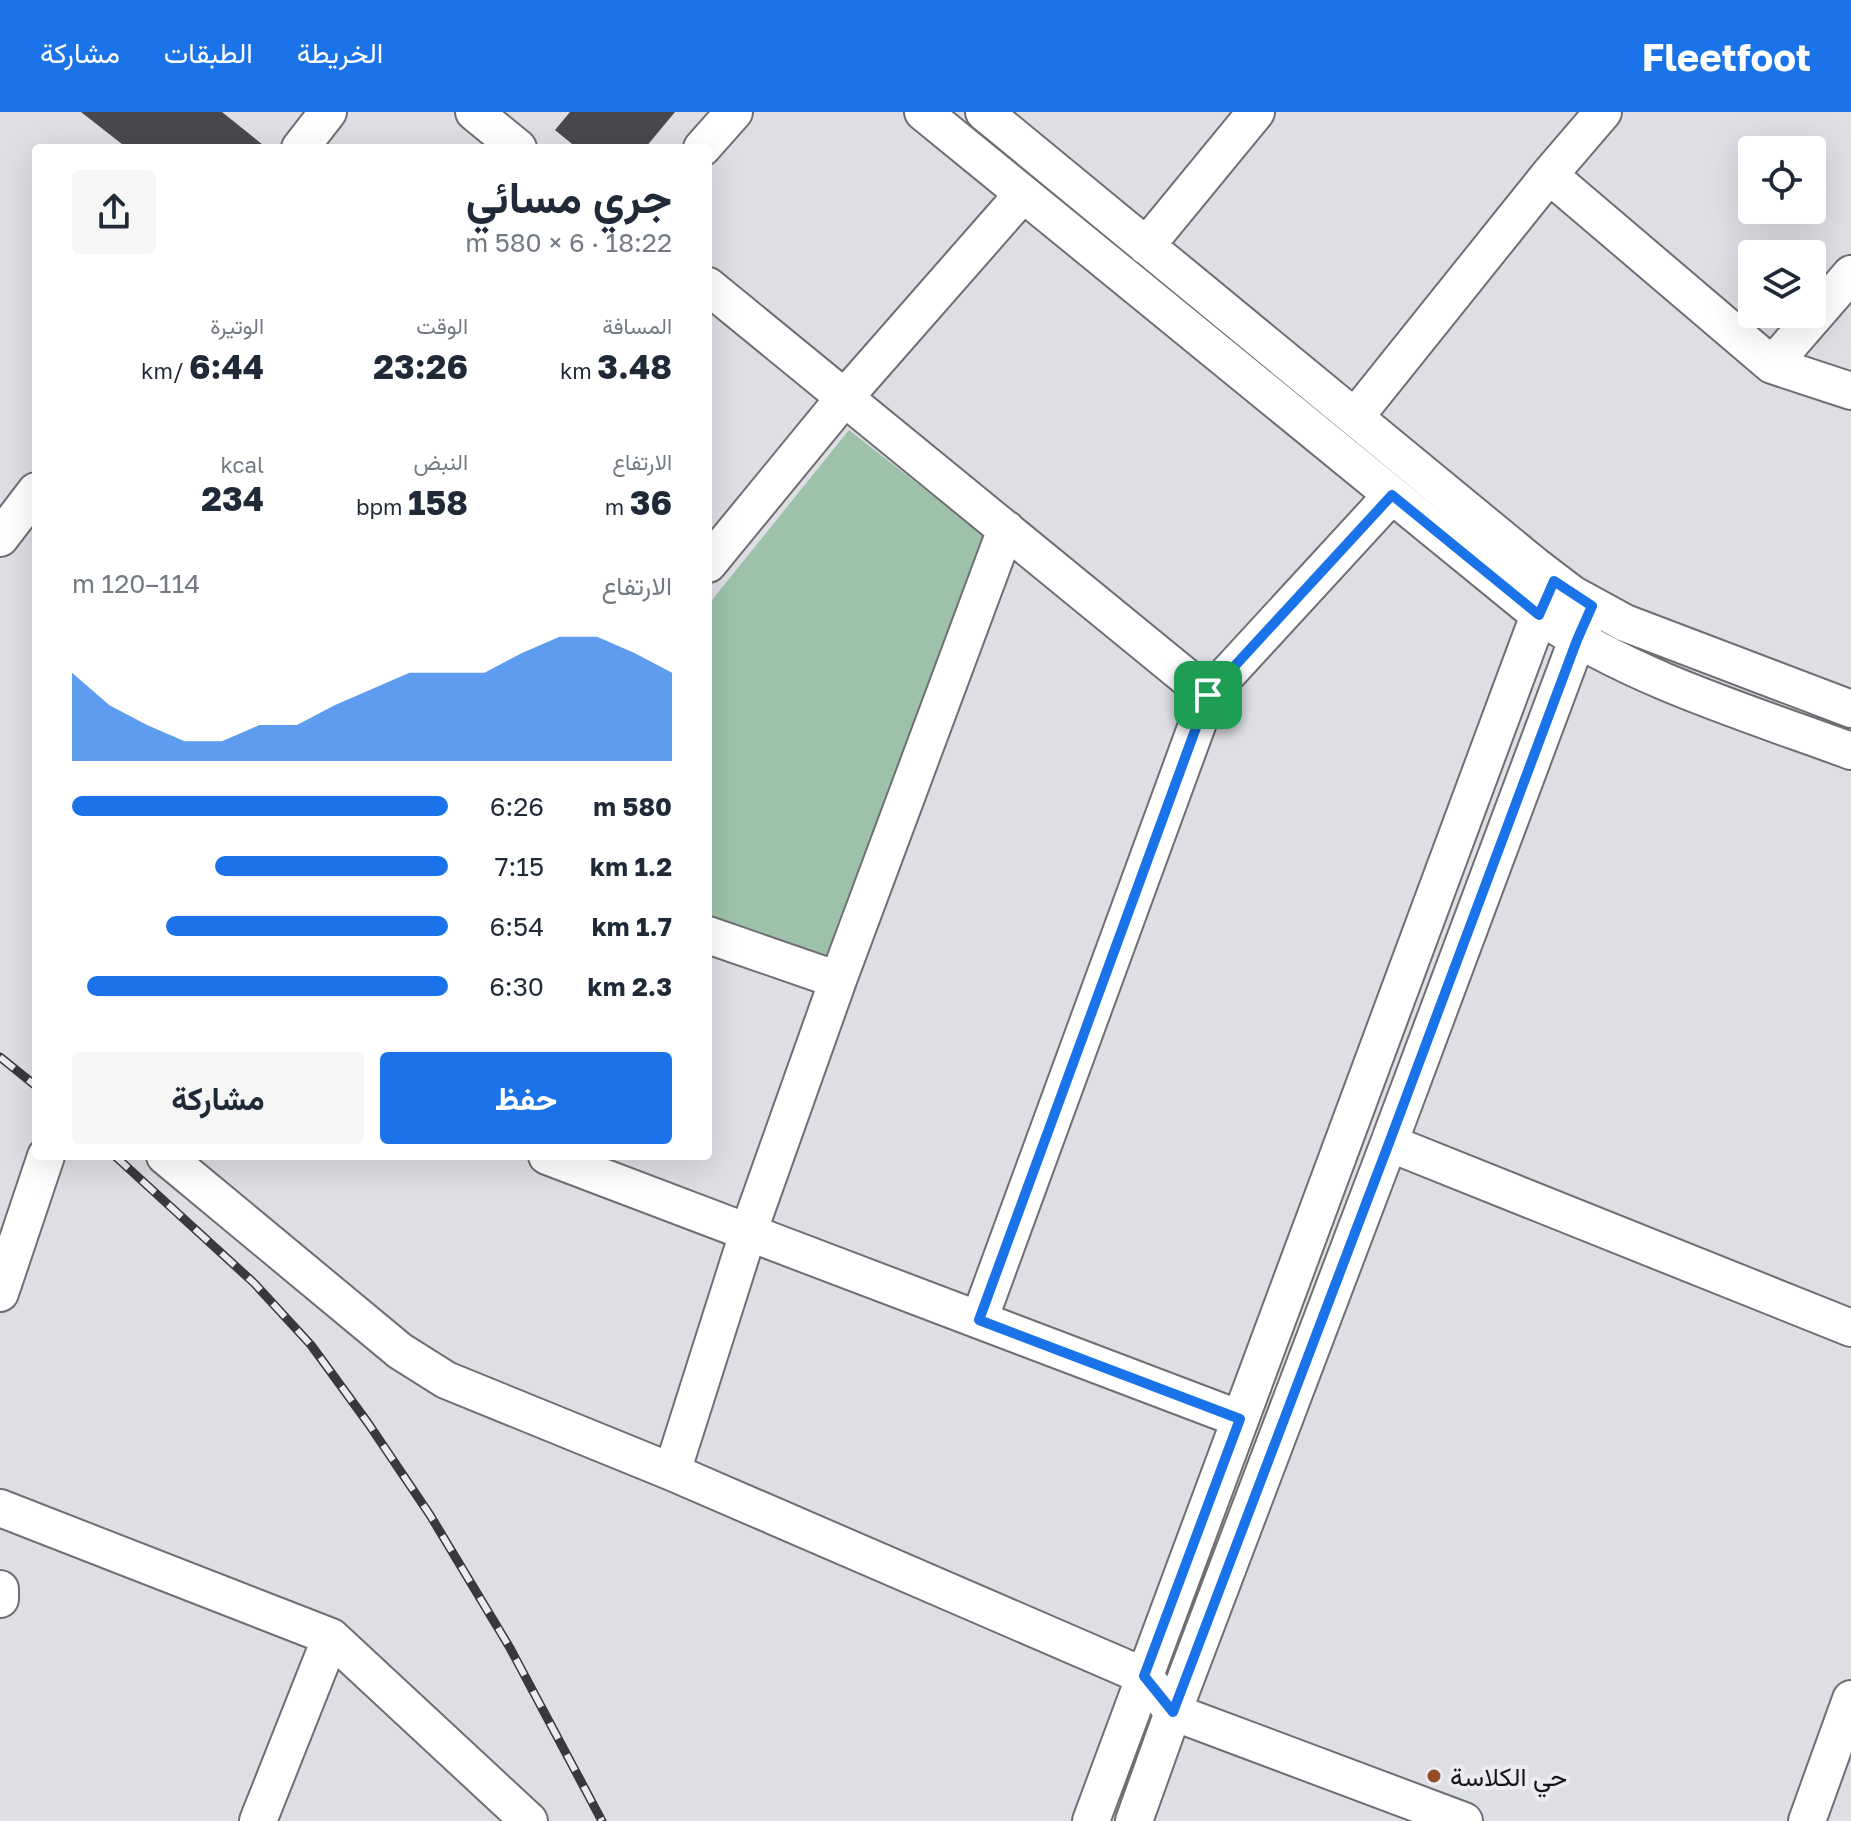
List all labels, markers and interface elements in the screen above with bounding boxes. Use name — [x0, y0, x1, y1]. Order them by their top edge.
text: Fleetfoot — [1642, 34, 1811, 79]
text: مشاركة — [40, 36, 120, 69]
text: الطبقات — [164, 36, 253, 69]
text: الخريطة — [297, 36, 383, 69]
map controls — [1738, 136, 1826, 328]
button: locate — [1738, 136, 1826, 224]
button: share — [72, 170, 156, 254]
text: جري مسائي — [466, 170, 672, 223]
text: 18:22 · 6 × 580 m — [465, 227, 672, 258]
button: layers — [1738, 240, 1826, 328]
text: الوتيرة — [210, 312, 264, 339]
text: الوقت — [416, 312, 468, 339]
text: المسافة — [602, 312, 672, 339]
text: 6:44 — [189, 346, 264, 386]
text: 23:26 — [373, 346, 468, 386]
text: 3.48 — [597, 346, 672, 386]
text: /km — [141, 357, 189, 384]
text: km — [560, 357, 597, 384]
text: النبض — [414, 448, 468, 475]
text: الارتفاع — [612, 448, 672, 475]
text: kcal — [221, 451, 264, 478]
text: 234 — [201, 478, 264, 518]
text: 158 — [408, 482, 468, 522]
text: 36 — [630, 482, 672, 522]
text: bpm — [356, 493, 408, 520]
text: m — [605, 493, 630, 520]
text: 114–120 m — [72, 568, 200, 599]
text: الارتفاع — [601, 570, 672, 601]
pin — [1174, 661, 1242, 729]
icon: arrive — [1186, 673, 1230, 717]
text: 6:26 — [490, 791, 544, 822]
text: 580 m — [593, 791, 672, 822]
text: 7:15 — [495, 851, 544, 882]
text: 1.2 km — [590, 851, 672, 882]
text: 6:54 — [490, 911, 544, 942]
text: 1.7 km — [592, 911, 672, 942]
text: 6:30 — [489, 971, 544, 1002]
text: 2.3 km — [588, 971, 672, 1002]
button: مشاركة — [72, 1052, 364, 1144]
button: حفظ — [380, 1052, 672, 1144]
place label: حي الكلاسة — [1450, 1761, 1567, 1798]
marker: حي الكلاسة — [1425, 1767, 1443, 1785]

